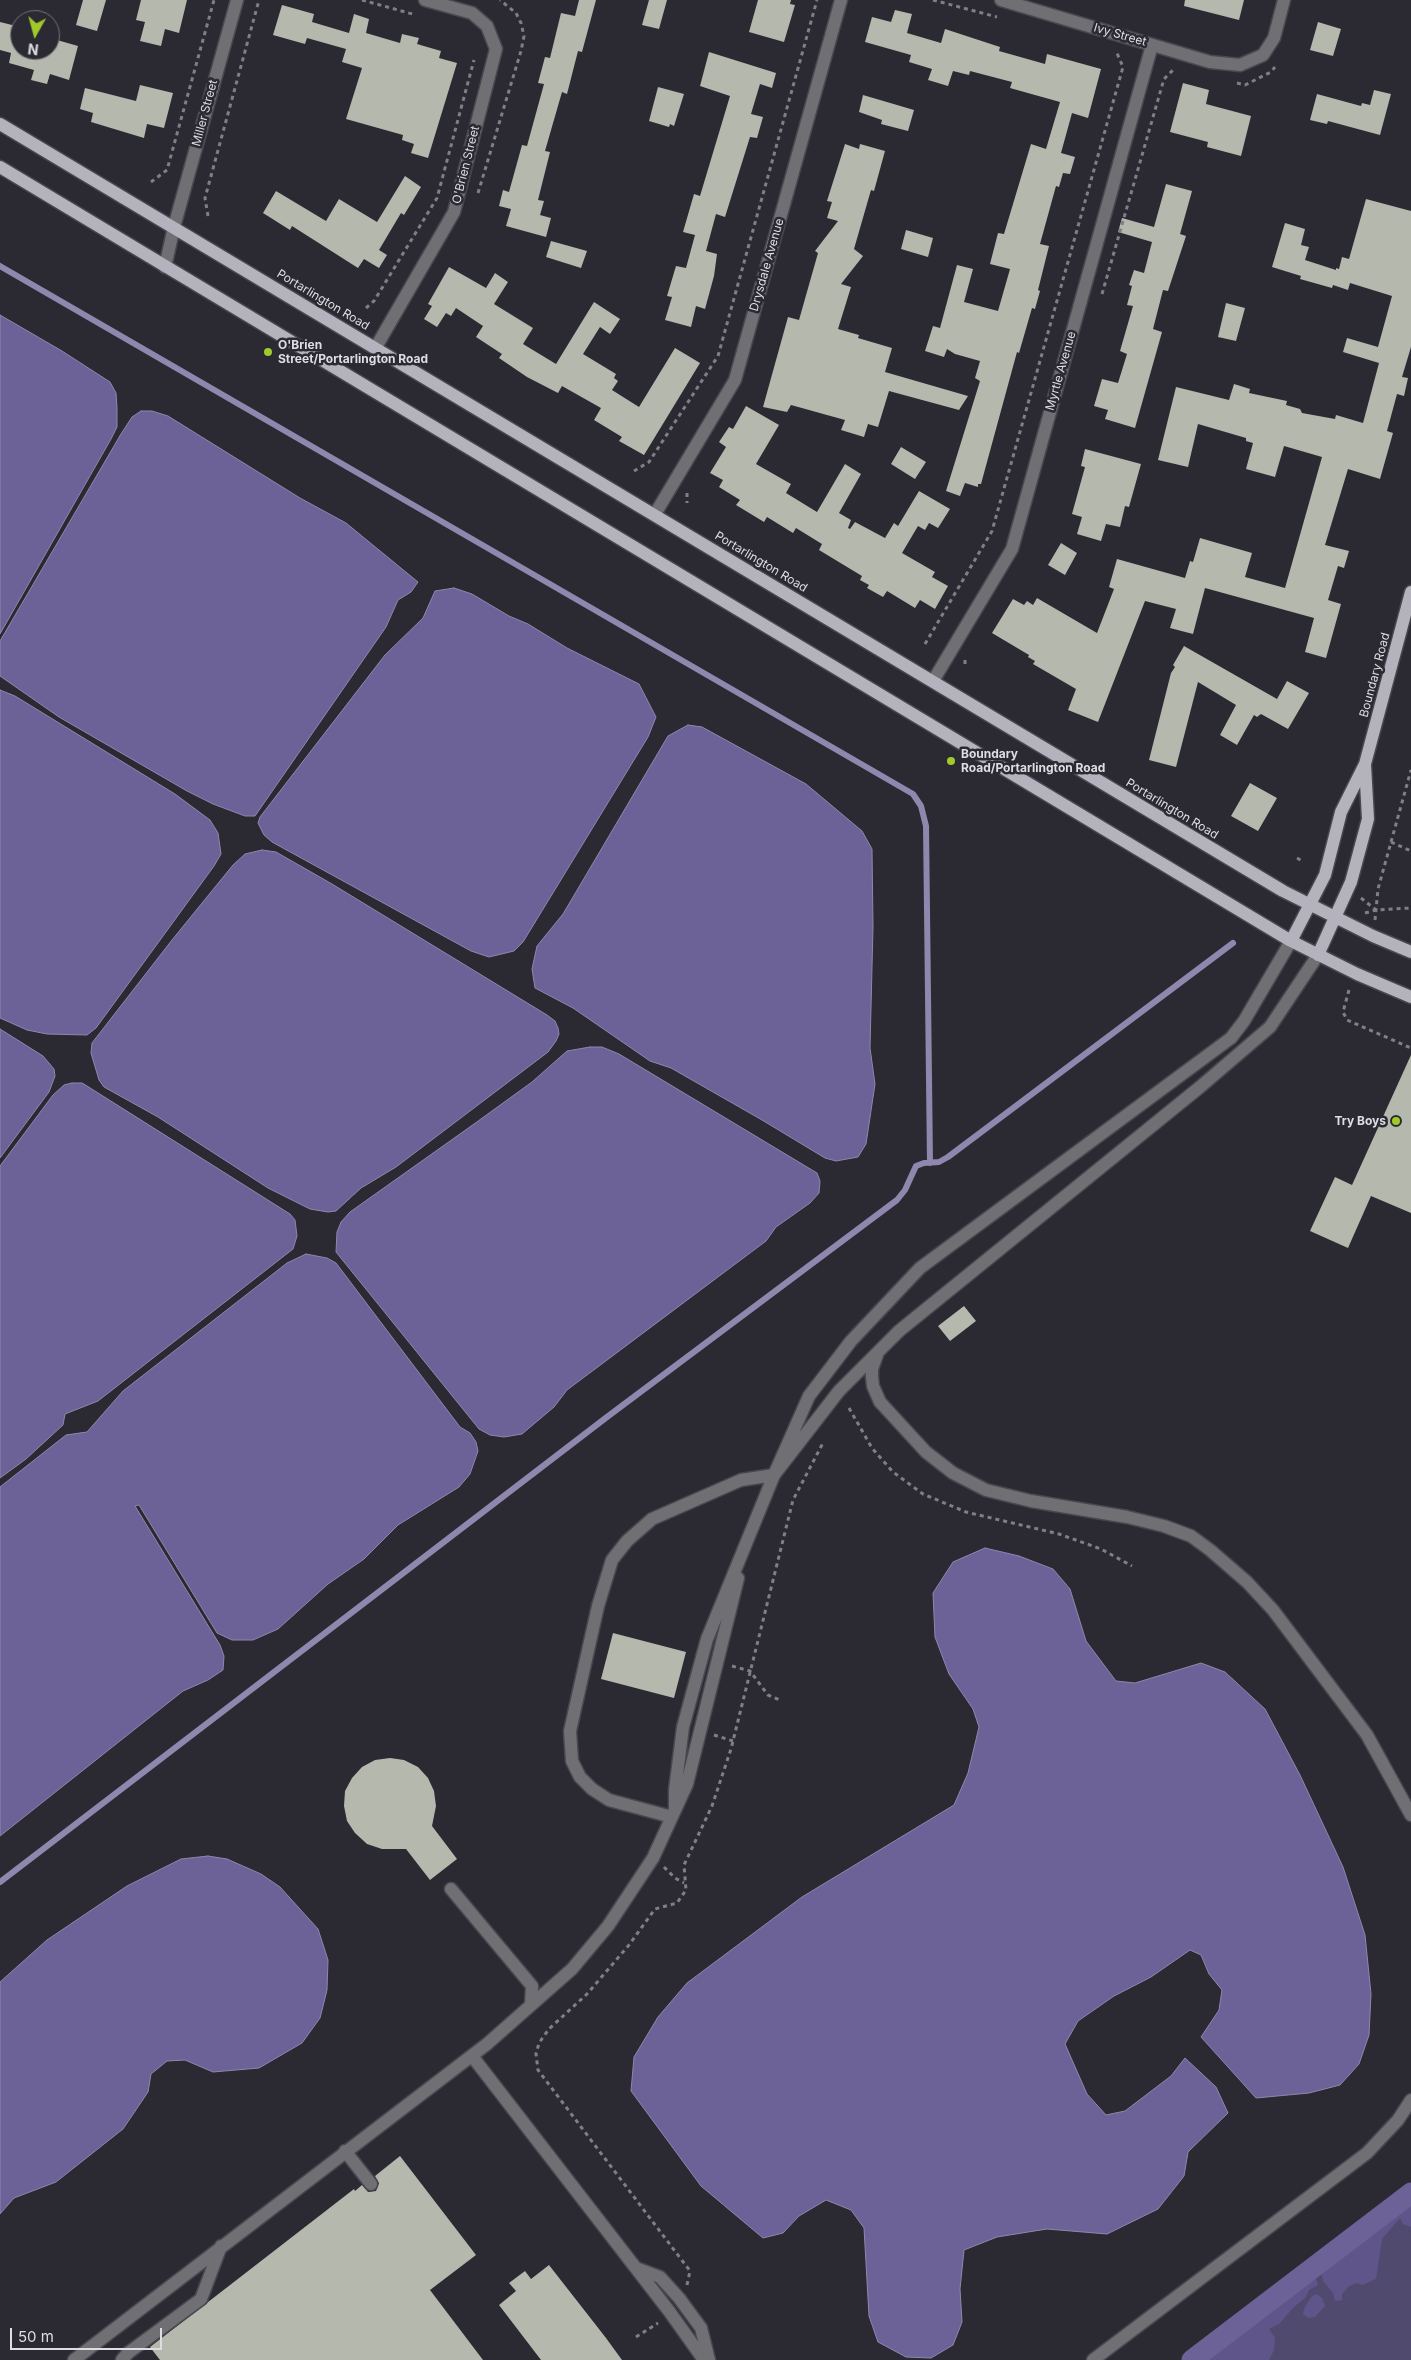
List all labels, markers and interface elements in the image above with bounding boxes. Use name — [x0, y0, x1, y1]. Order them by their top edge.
north arrow — [10, 10, 60, 60]
street label: Ivy Street — [1092, 21, 1148, 49]
text: N — [27, 40, 40, 58]
street label: Miller Street — [189, 78, 221, 148]
street label: O'Brien Street — [449, 125, 483, 205]
street label: Drysdale Avenue — [747, 217, 787, 313]
street label: Portarlington Road — [274, 267, 372, 333]
street label: Myrtle Avenue — [1043, 330, 1079, 412]
place label: O'Brien Street/Portarlington Road — [278, 338, 428, 366]
marker: O'Brien Street/Portarlington Road — [262, 346, 274, 358]
street label: Portarlington Road — [712, 529, 810, 595]
street label: Boundary Road — [1357, 631, 1393, 719]
place label: Boundary Road/Portarlington Road — [961, 747, 1105, 775]
marker: Boundary Road/Portarlington Road — [945, 755, 957, 767]
street label: Portarlington Road — [1123, 776, 1221, 842]
place label: Try Boys — [1335, 1114, 1386, 1128]
marker: Try Boys — [1390, 1115, 1402, 1127]
scale bar — [12, 2318, 165, 2350]
text: 50 m — [18, 2327, 54, 2346]

